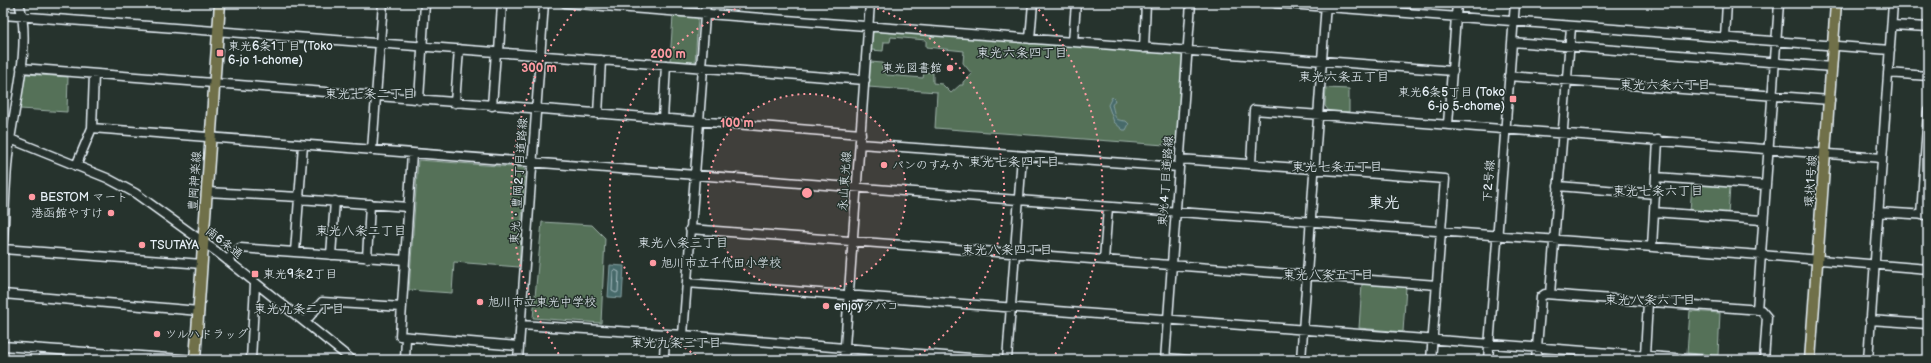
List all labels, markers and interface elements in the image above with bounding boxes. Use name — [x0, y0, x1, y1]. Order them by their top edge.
place label: 東光6条1丁目 (Toko 6-jo 1-chome) — [228, 39, 333, 68]
district label: 東光六条四丁目 — [976, 45, 1068, 61]
text: 200 m — [650, 47, 686, 62]
marker: 東光6条1丁目 (Toko 6-jo 1-chome) — [215, 48, 225, 58]
text: 300 m — [521, 61, 557, 76]
place label: 東光図書館 — [882, 61, 942, 76]
marker: 東光図書館 — [945, 63, 955, 73]
district label: 東光六条五丁目 — [1298, 69, 1390, 85]
district label: 東光六条六丁目 — [1619, 77, 1711, 93]
place label: 東光6条5丁目 (Toko 6-jo 5-chome) — [1398, 85, 1505, 114]
district label: 東光七条二丁目 — [324, 86, 416, 102]
marker: 東光6条5丁目 (Toko 6-jo 5-chome) — [1508, 94, 1518, 104]
text: 100 m — [720, 116, 754, 131]
street label: 東光・豊岡2丁目道路線 — [507, 117, 531, 245]
street label: 東光4丁目道路線 — [1155, 135, 1177, 227]
street label: 豊岡神楽線 — [185, 151, 205, 211]
street label: 永山東光線 — [835, 151, 855, 211]
district label: 東光七条四丁目 — [968, 154, 1060, 170]
street label: 環状1号線 — [1802, 154, 1820, 208]
place label: パンのすみか — [892, 158, 963, 173]
district label: 東光七条五丁目 — [1291, 159, 1383, 175]
street label: 下2号線 — [1480, 159, 1498, 203]
marker: パンのすみか — [879, 160, 889, 170]
district label: 東光七条六丁目 — [1612, 183, 1704, 199]
centre of rings — [800, 186, 814, 200]
place label: BESTOM マート — [40, 190, 128, 205]
marker: BESTOM マート — [27, 192, 37, 202]
district label: 東光 — [1368, 194, 1400, 213]
place label: 港函館やすけ — [31, 206, 103, 221]
marker: 港函館やすけ — [106, 208, 116, 218]
district label: 東光八条二丁目 — [315, 223, 407, 239]
street label: 南6条通 — [202, 224, 246, 262]
district label: 東光八条三丁目 — [637, 235, 729, 251]
place label: TSUTAYA — [150, 238, 199, 253]
marker: TSUTAYA — [137, 240, 147, 250]
district label: 東光八条四丁目 — [961, 242, 1053, 258]
place label: 旭川市立千代田小学校 — [661, 256, 781, 271]
marker: 旭川市立千代田小学校 — [648, 258, 658, 268]
place label: 東光9条2丁目 — [263, 267, 337, 282]
district label: 東光八条五丁目 — [1282, 267, 1374, 283]
marker: 東光9条2丁目 — [250, 269, 260, 279]
district label: 東光八条六丁目 — [1604, 292, 1696, 308]
place label: 旭川市立東光中学校 — [488, 295, 596, 310]
marker: 旭川市立東光中学校 — [475, 297, 485, 307]
place label: enjoyタバコ — [834, 299, 899, 314]
district label: 東光九条二丁目 — [253, 301, 345, 317]
marker: enjoyタバコ — [821, 301, 831, 311]
place label: ツルハドラッグ — [165, 327, 249, 342]
marker: ツルハドラッグ — [152, 329, 162, 339]
district label: 東光九条三丁目 — [630, 335, 722, 351]

